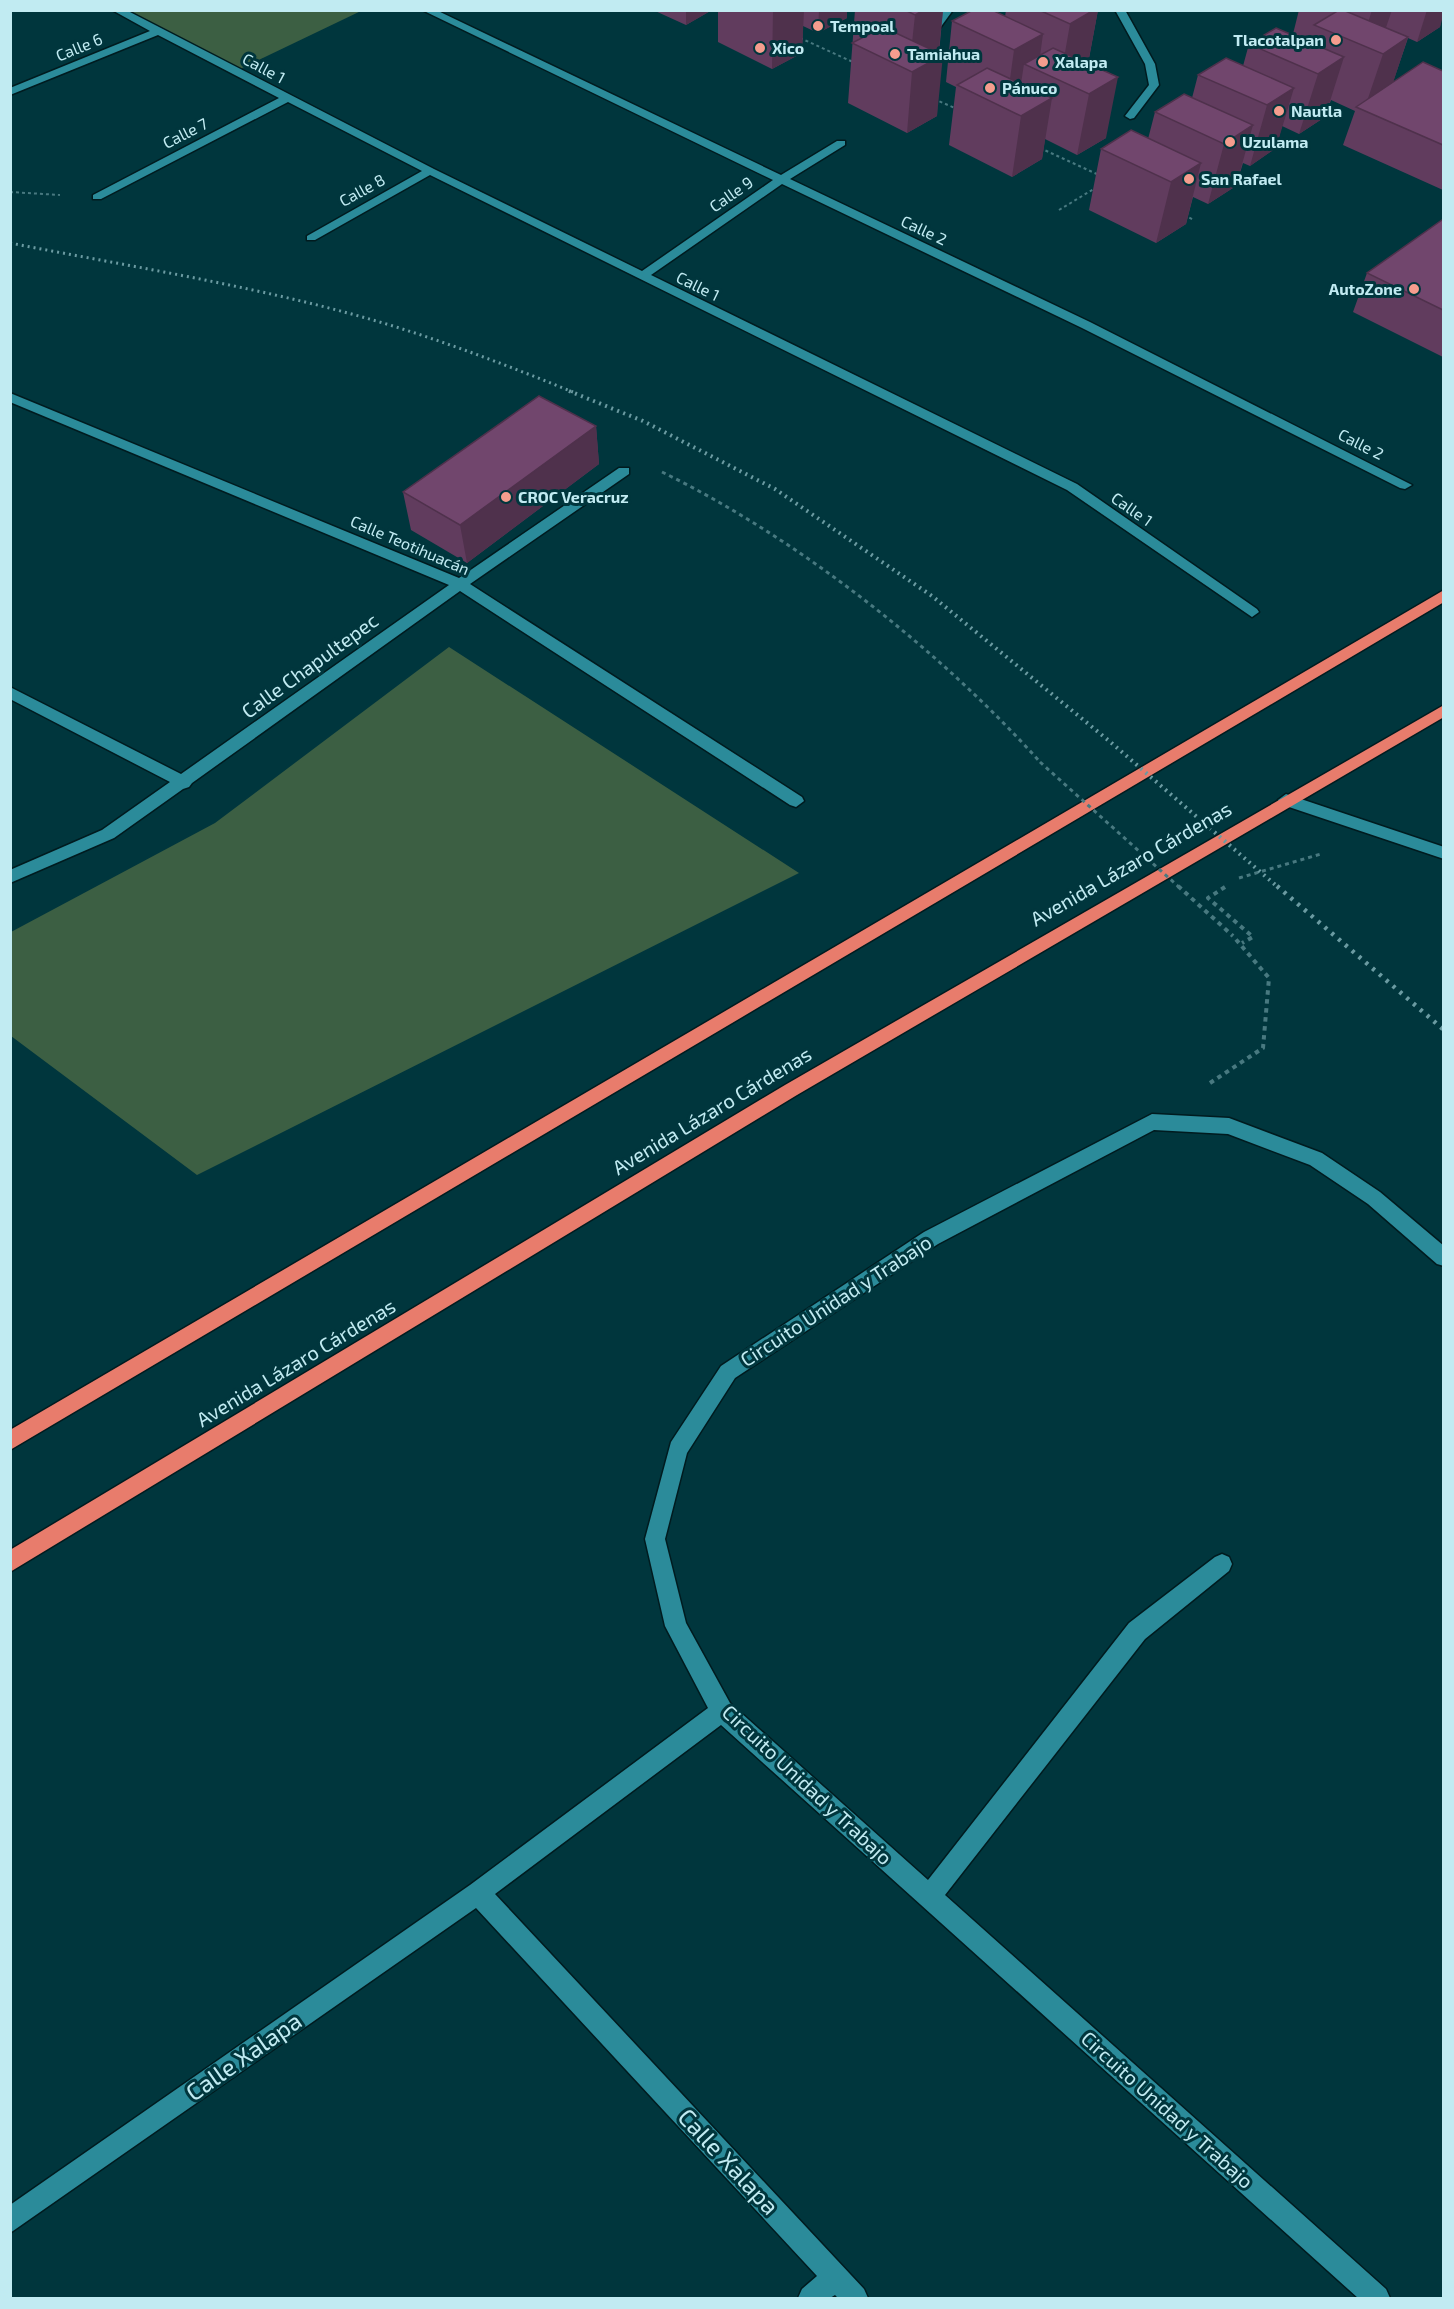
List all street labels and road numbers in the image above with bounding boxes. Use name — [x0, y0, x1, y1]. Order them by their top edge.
street label: Calle 6 — [53, 29, 105, 64]
street label: Calle 1 — [239, 48, 289, 87]
street label: Calle 7 — [159, 113, 210, 152]
street label: Calle 8 — [336, 169, 388, 210]
street label: Calle 9 — [705, 172, 756, 215]
street label: Calle 2 — [898, 211, 950, 248]
street label: Calle 1 — [673, 267, 723, 304]
street label: Calle 2 — [1335, 424, 1387, 463]
street label: Calle 1 — [1108, 488, 1157, 530]
street label: Calle Teotihuacán — [348, 511, 473, 578]
street label: Calle Chapultepec — [237, 608, 382, 723]
street label: Avenida Lázaro Cárdenas — [1026, 796, 1235, 931]
street label: Avenida Lázaro Cárdenas — [608, 1041, 815, 1179]
street label: Circuito Unidad y Trabajo — [735, 1229, 936, 1371]
street label: Avenida Lázaro Cárdenas — [192, 1293, 399, 1431]
street label: Circuito Unidad y Trabajo — [718, 1699, 897, 1869]
street label: Calle Xalapa — [180, 2005, 307, 2106]
street label: Circuito Unidad y Trabajo — [1077, 2026, 1259, 2193]
street label: Calle Xalapa — [673, 2102, 786, 2220]

